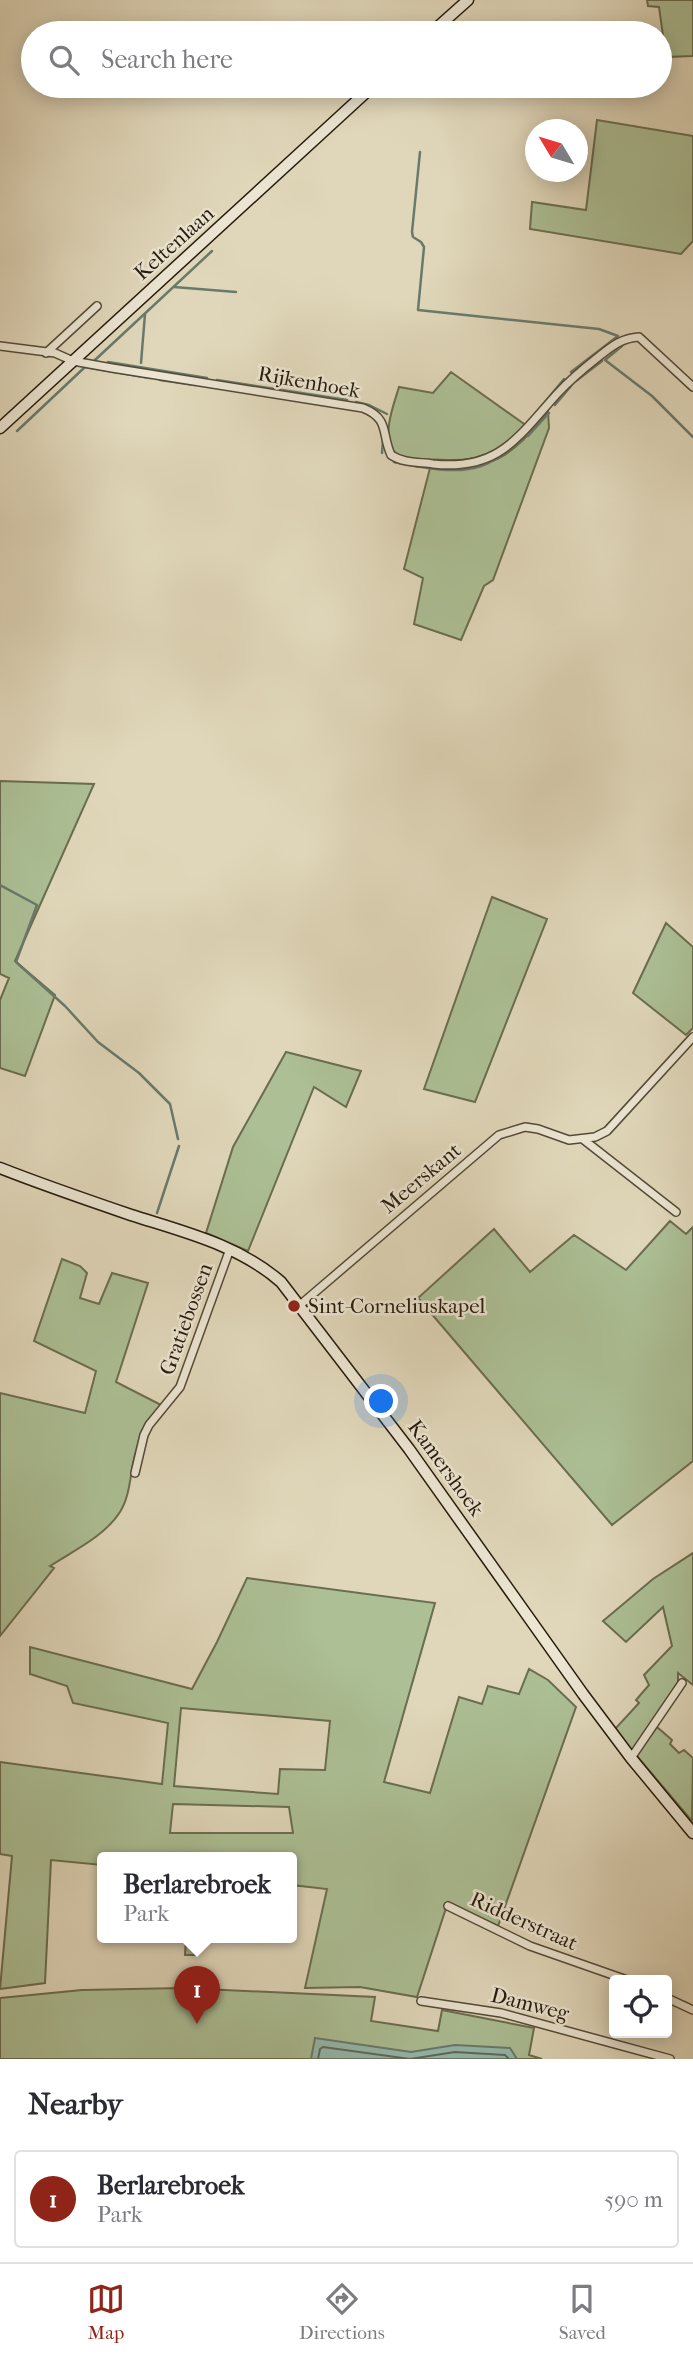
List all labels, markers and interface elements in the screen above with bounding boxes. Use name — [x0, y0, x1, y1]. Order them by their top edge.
search box — [21, 21, 672, 98]
icon: search — [45, 41, 83, 79]
text: Search here — [101, 44, 233, 75]
north arrow — [525, 119, 588, 182]
street label: Keltenlaan — [129, 201, 219, 285]
street label: Rijkenhoek — [256, 361, 362, 403]
street label: Meerskant — [376, 1137, 466, 1218]
street label: Gratiebossen — [155, 1260, 217, 1378]
place label: Sint-Corneliuskapel — [308, 1294, 486, 1318]
marker: Sint-Corneliuskapel — [286, 1298, 302, 1314]
your location — [364, 1384, 398, 1418]
street label: Kamershoek — [403, 1415, 489, 1521]
popup — [97, 1852, 297, 1943]
text: Berlarebroek — [123, 1869, 271, 1900]
street label: Ridderstraat — [467, 1887, 582, 1955]
text: Park — [123, 1900, 169, 1927]
pin: 1 — [174, 1966, 220, 2024]
map controls — [609, 1975, 672, 2038]
button: locate — [609, 1975, 672, 2038]
street label: Damweg — [488, 1983, 572, 2025]
text: Nearby — [28, 2087, 123, 2122]
text: Berlarebroek — [97, 2170, 244, 2201]
text: 1 — [49, 2186, 57, 2213]
text: 590 m — [604, 2186, 663, 2213]
text: Park — [97, 2201, 143, 2228]
tab: Map — [87, 2280, 125, 2344]
tab: Directions — [299, 2280, 385, 2344]
tab: Saved — [559, 2280, 606, 2344]

